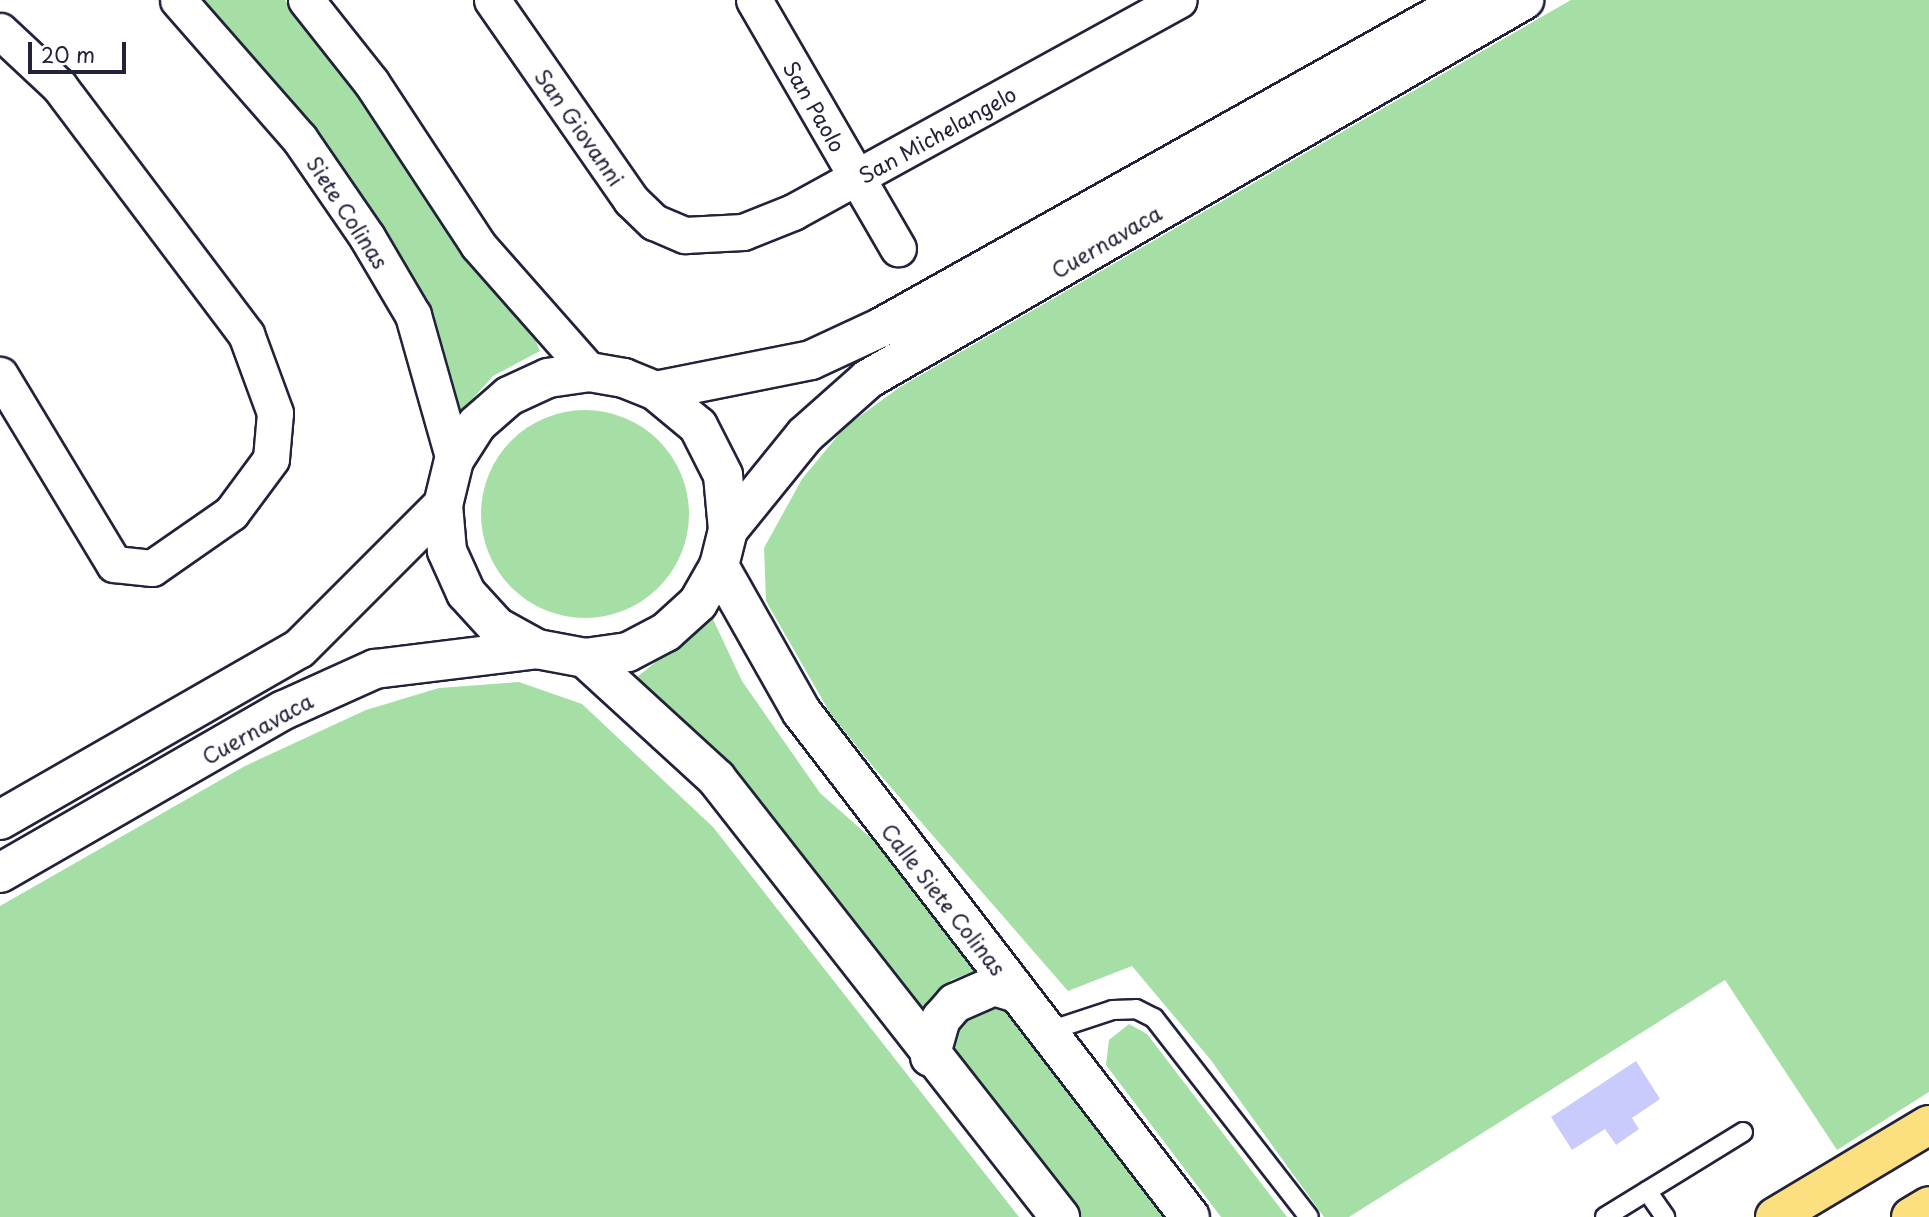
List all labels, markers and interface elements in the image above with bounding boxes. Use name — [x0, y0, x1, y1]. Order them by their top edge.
scale bar — [32, 28, 130, 72]
text: 20 m — [41, 38, 95, 70]
street label: San Paolo — [779, 57, 851, 155]
street label: San Giovanni — [531, 64, 629, 190]
street label: San Michelangelo — [854, 81, 1020, 187]
street label: Siete Colinas — [302, 151, 394, 273]
street label: Cuernavaca — [1047, 199, 1165, 283]
street label: Cuernavaca — [197, 687, 317, 769]
street label: Calle Siete Colinas — [876, 817, 1012, 981]

